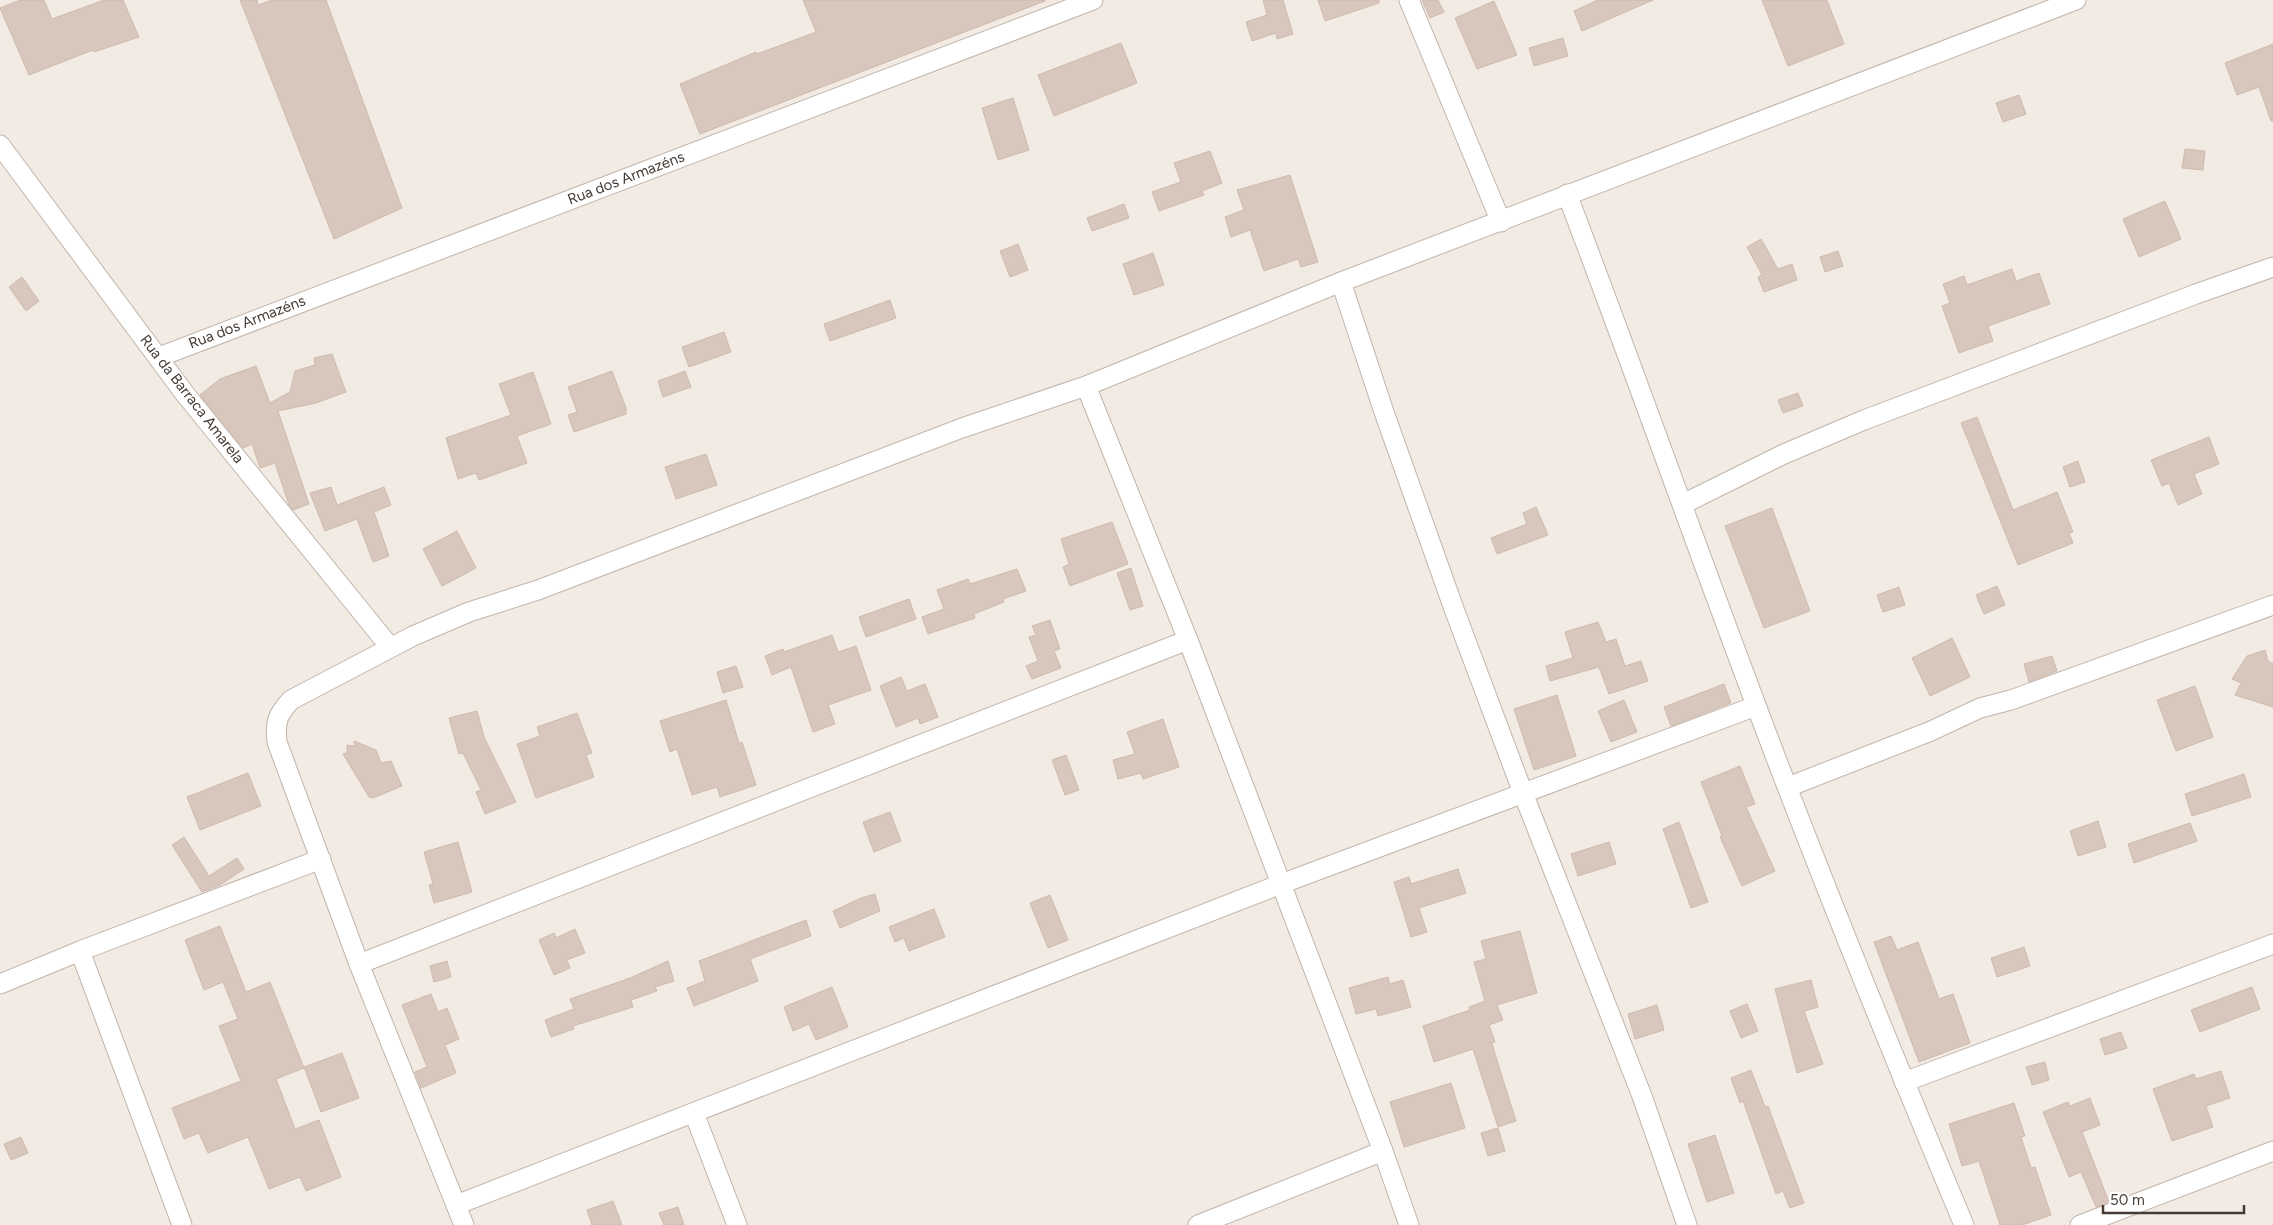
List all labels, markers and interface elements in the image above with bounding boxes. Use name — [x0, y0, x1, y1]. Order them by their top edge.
street label: Rua dos Armazéns — [565, 147, 687, 209]
street label: Rua dos Armazéns — [186, 291, 308, 353]
street label: Rua da Barraca Amarela — [136, 331, 248, 467]
scale bar — [2103, 1182, 2244, 1214]
text: 50 m — [2110, 1191, 2145, 1209]

